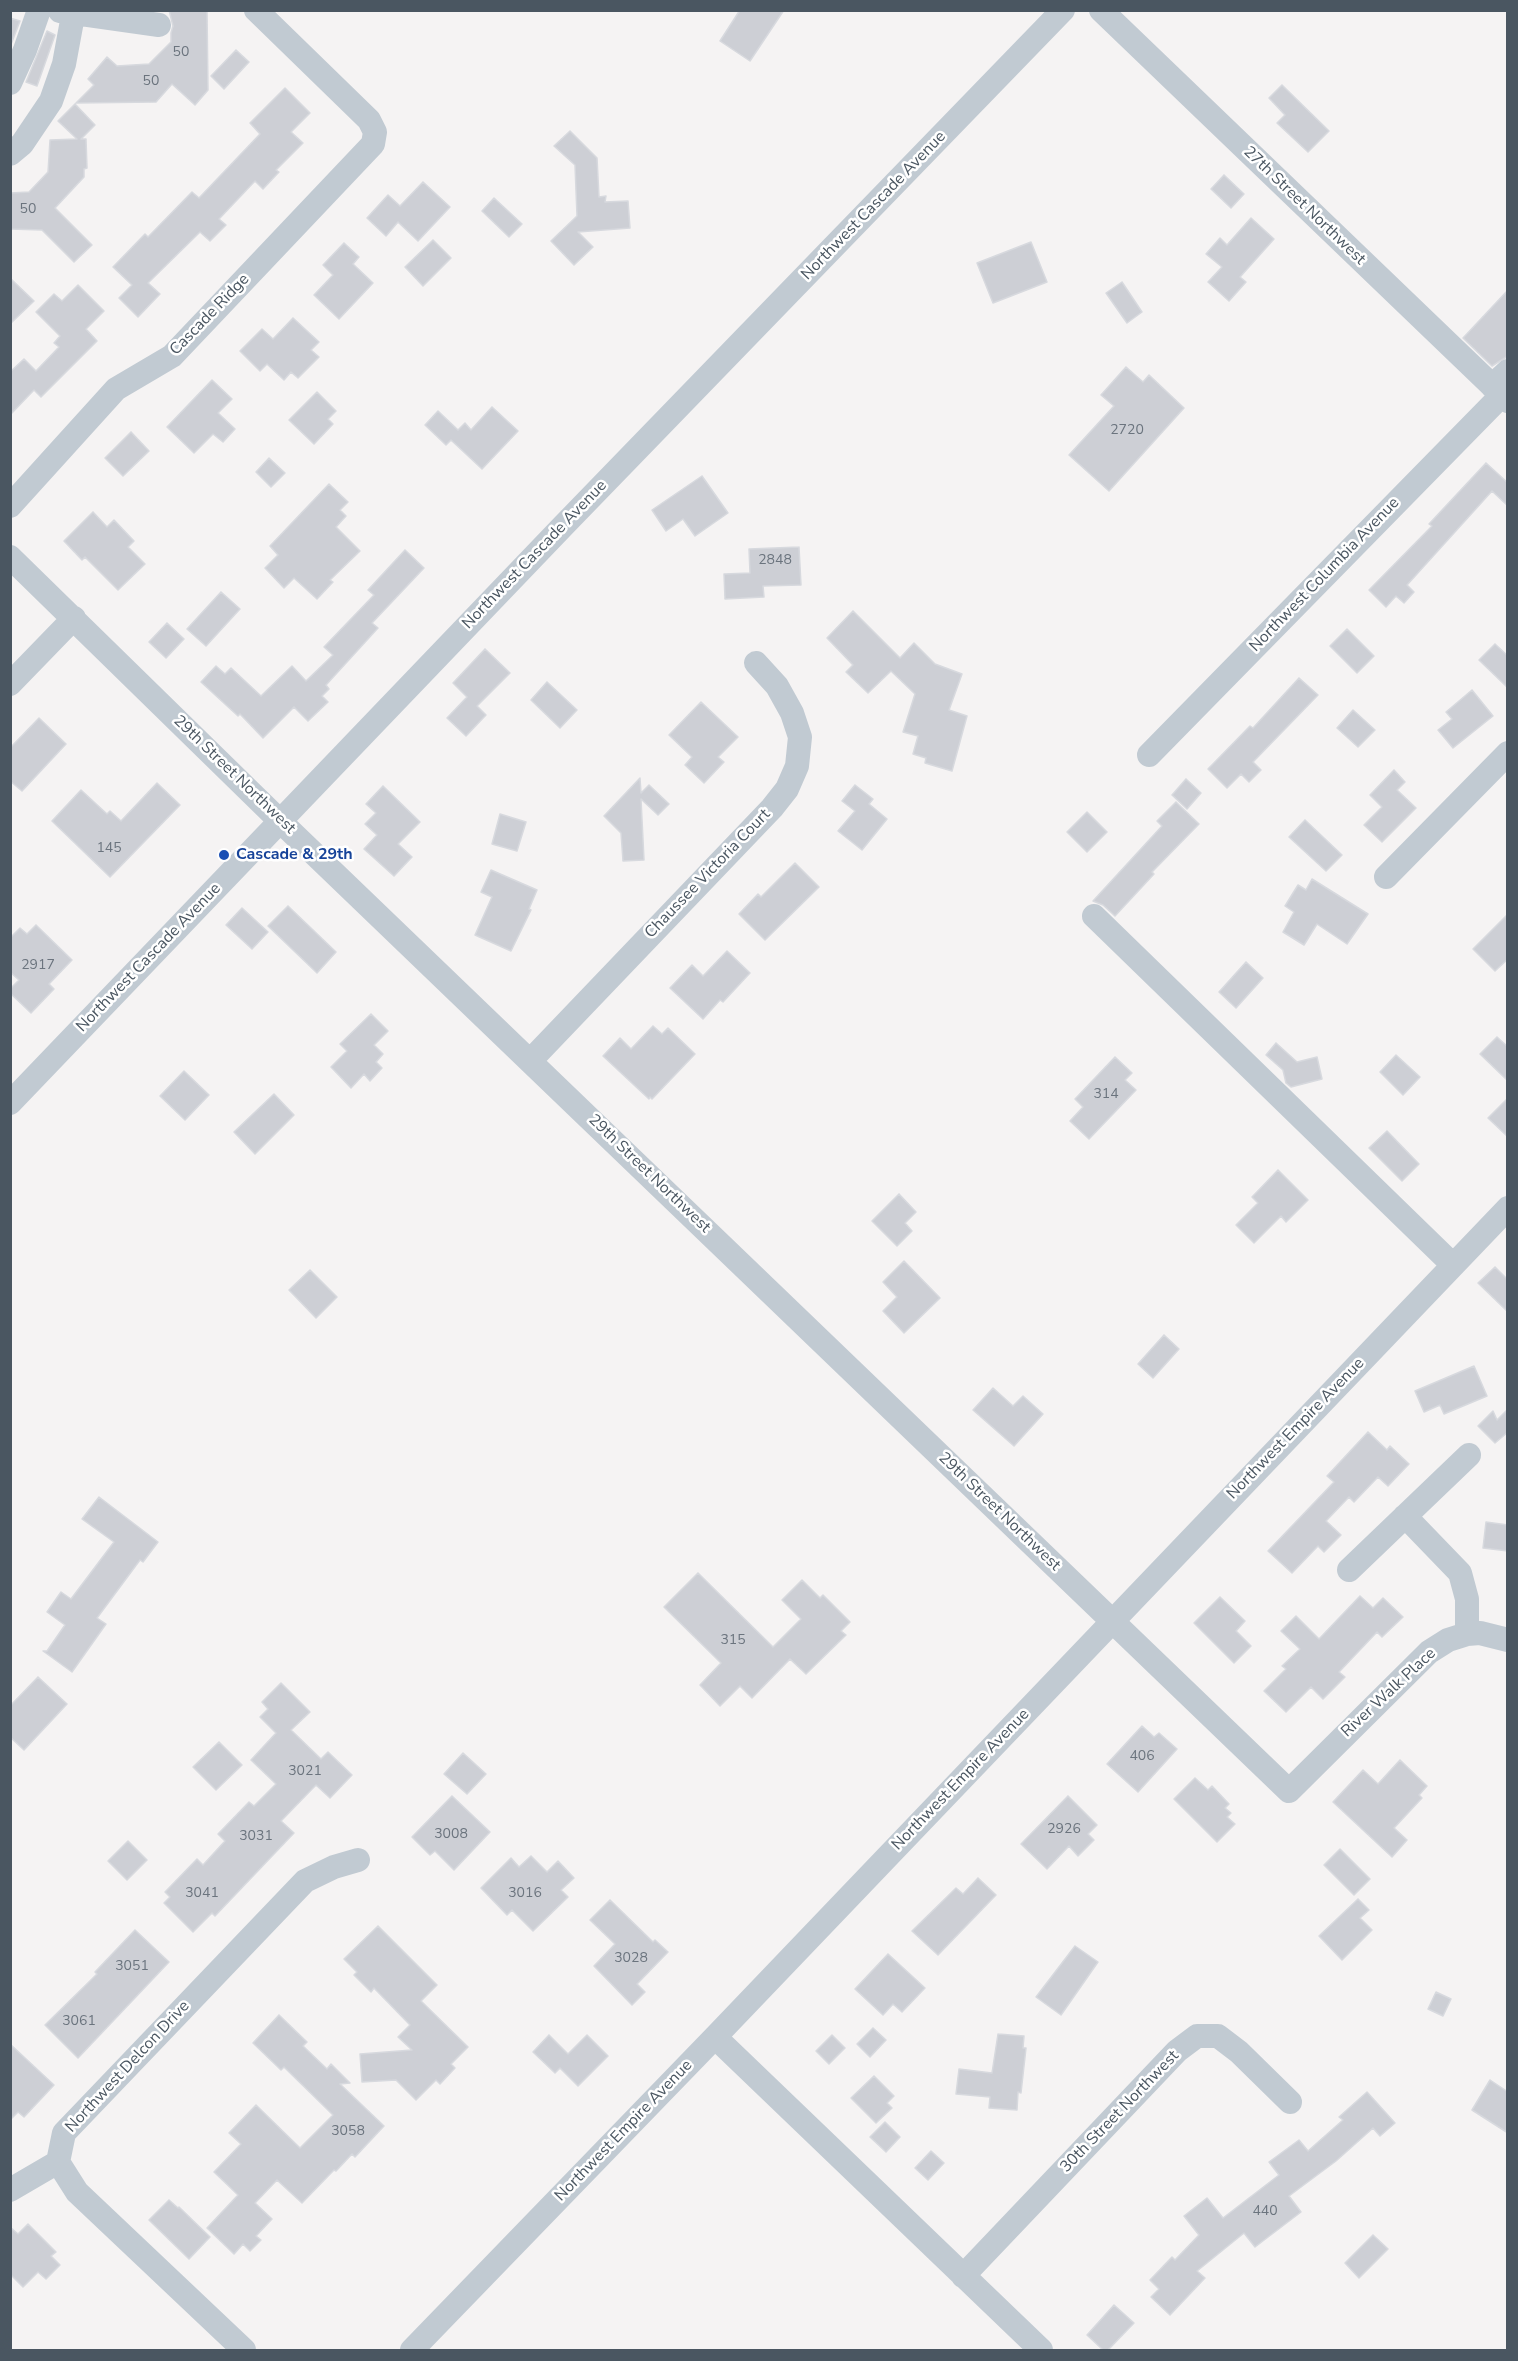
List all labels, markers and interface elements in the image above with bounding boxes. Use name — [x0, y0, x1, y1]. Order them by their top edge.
house number: 50 — [173, 45, 189, 61]
house number: 50 — [143, 74, 159, 90]
street label: Northwest Cascade Avenue — [798, 128, 950, 284]
street label: 27th Street Northwest — [1239, 143, 1369, 269]
house number: 50 — [20, 202, 36, 218]
street label: Cascade Ridge — [166, 270, 254, 360]
house number: 2720 — [1110, 423, 1144, 439]
street label: Northwest Cascade Avenue — [459, 477, 611, 633]
street label: Northwest Columbia Avenue — [1246, 494, 1404, 656]
house number: 2848 — [758, 553, 792, 569]
street label: 29th Street Northwest — [169, 712, 299, 838]
street label: Chaussee Victoria Court — [641, 805, 775, 943]
house number: 145 — [96, 841, 122, 857]
place label: Cascade & 29th — [236, 845, 353, 865]
marker: Cascade & 29th — [217, 848, 231, 862]
street label: Northwest Cascade Avenue — [73, 880, 225, 1036]
house number: 2917 — [21, 958, 55, 974]
house number: 314 — [1093, 1087, 1119, 1103]
street label: 29th Street Northwest — [584, 1111, 714, 1237]
street label: Northwest Empire Avenue — [1223, 1354, 1369, 1504]
street label: 29th Street Northwest — [934, 1449, 1064, 1575]
house number: 315 — [720, 1633, 746, 1649]
street label: River Walk Place — [1338, 1644, 1440, 1742]
street label: Northwest Empire Avenue — [888, 1705, 1034, 1855]
house number: 406 — [1129, 1749, 1155, 1765]
house number: 3021 — [288, 1764, 322, 1780]
house number: 2926 — [1047, 1822, 1081, 1838]
house number: 3008 — [434, 1827, 468, 1843]
house number: 3031 — [239, 1829, 273, 1845]
house number: 3041 — [185, 1886, 219, 1902]
house number: 3016 — [508, 1886, 542, 1902]
house number: 3028 — [614, 1951, 648, 1967]
house number: 3051 — [115, 1959, 149, 1975]
street label: Northwest Delcon Drive — [62, 1997, 194, 2137]
house number: 3061 — [62, 2014, 96, 2030]
street label: 30th Street Northwest — [1057, 2047, 1183, 2177]
street label: Northwest Empire Avenue — [551, 2056, 697, 2206]
house number: 3058 — [331, 2124, 365, 2140]
house number: 440 — [1252, 2204, 1278, 2220]

